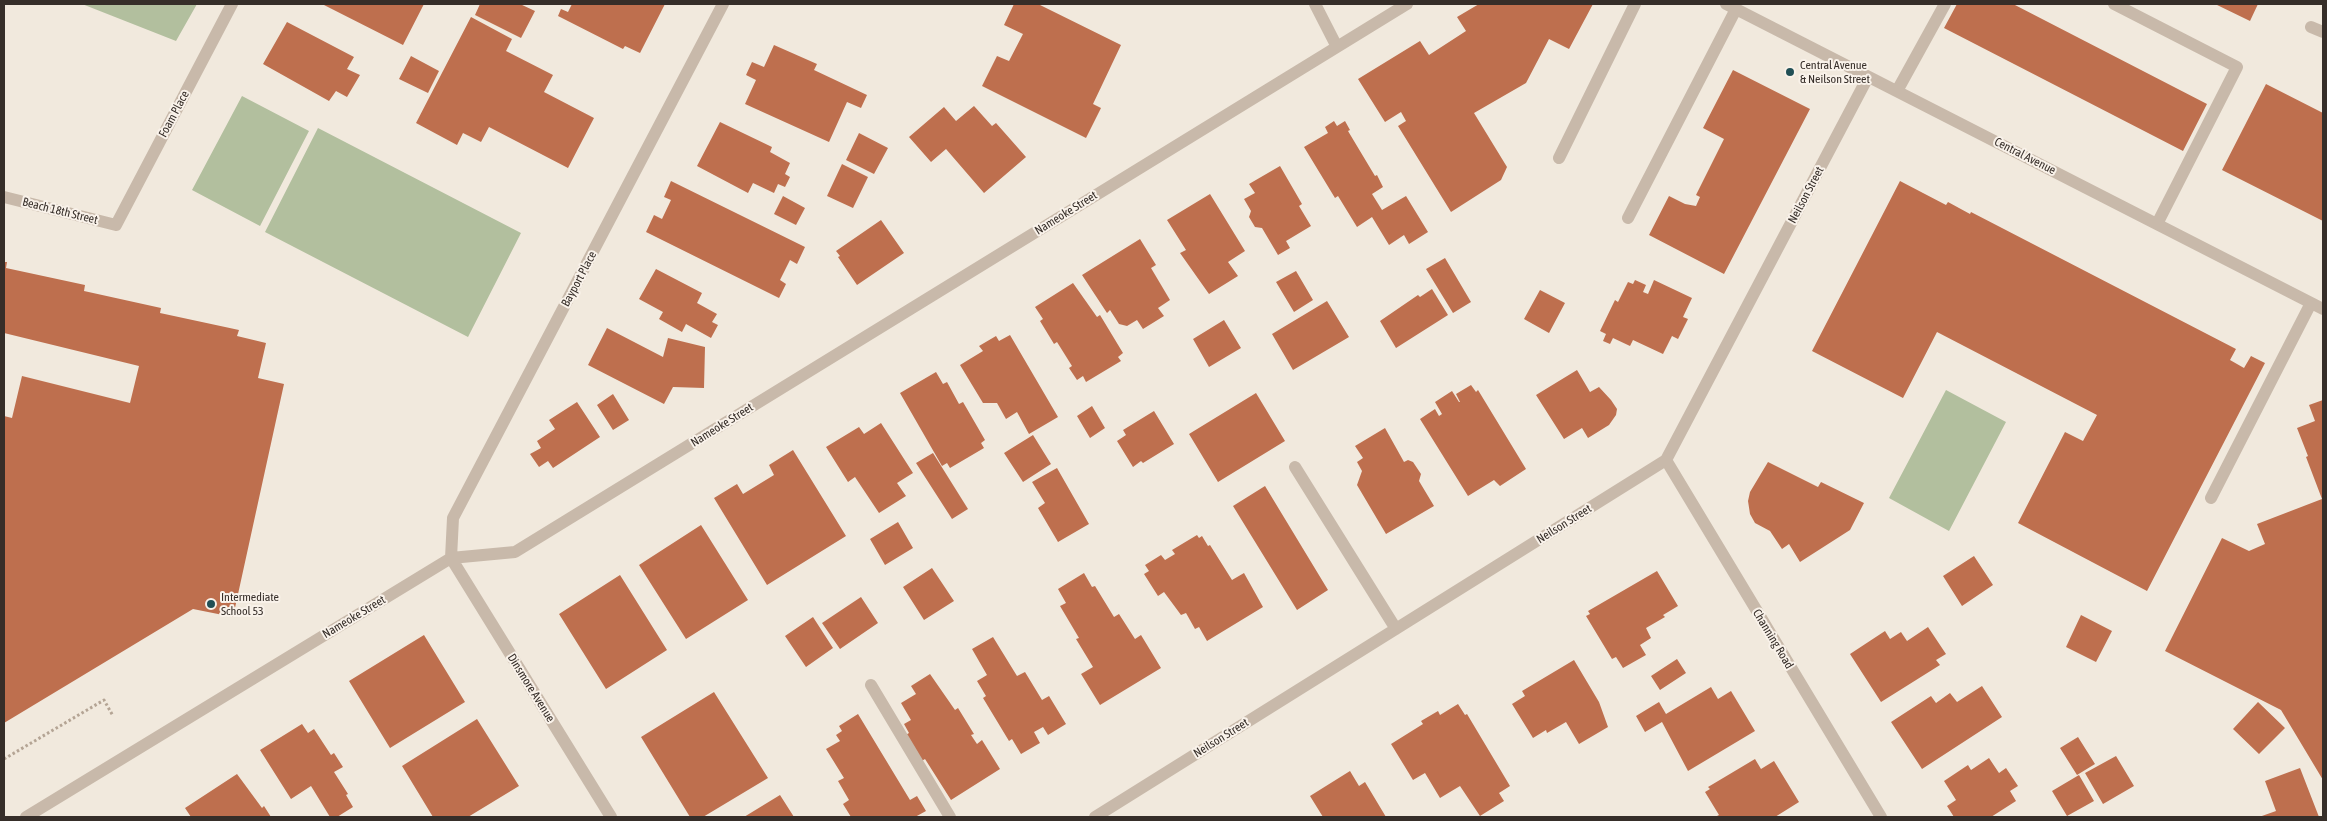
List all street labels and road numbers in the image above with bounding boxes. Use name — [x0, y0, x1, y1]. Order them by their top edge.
street label: Foam Place — [156, 88, 192, 140]
street label: Central Avenue — [1992, 134, 2058, 178]
street label: Neilson Street — [1785, 164, 1827, 226]
street label: Nameoke Street — [1032, 188, 1100, 238]
street label: Beach 18th Street — [21, 195, 99, 227]
street label: Bayport Place — [558, 249, 600, 309]
street label: Nameoke Street — [688, 400, 756, 450]
street label: Neilson Street — [1534, 501, 1594, 547]
street label: Nameoke Street — [320, 593, 388, 641]
street label: Channing Road — [1750, 607, 1796, 671]
street label: Dinsmore Avenue — [504, 651, 558, 725]
street label: Neilson Street — [1191, 715, 1251, 761]

